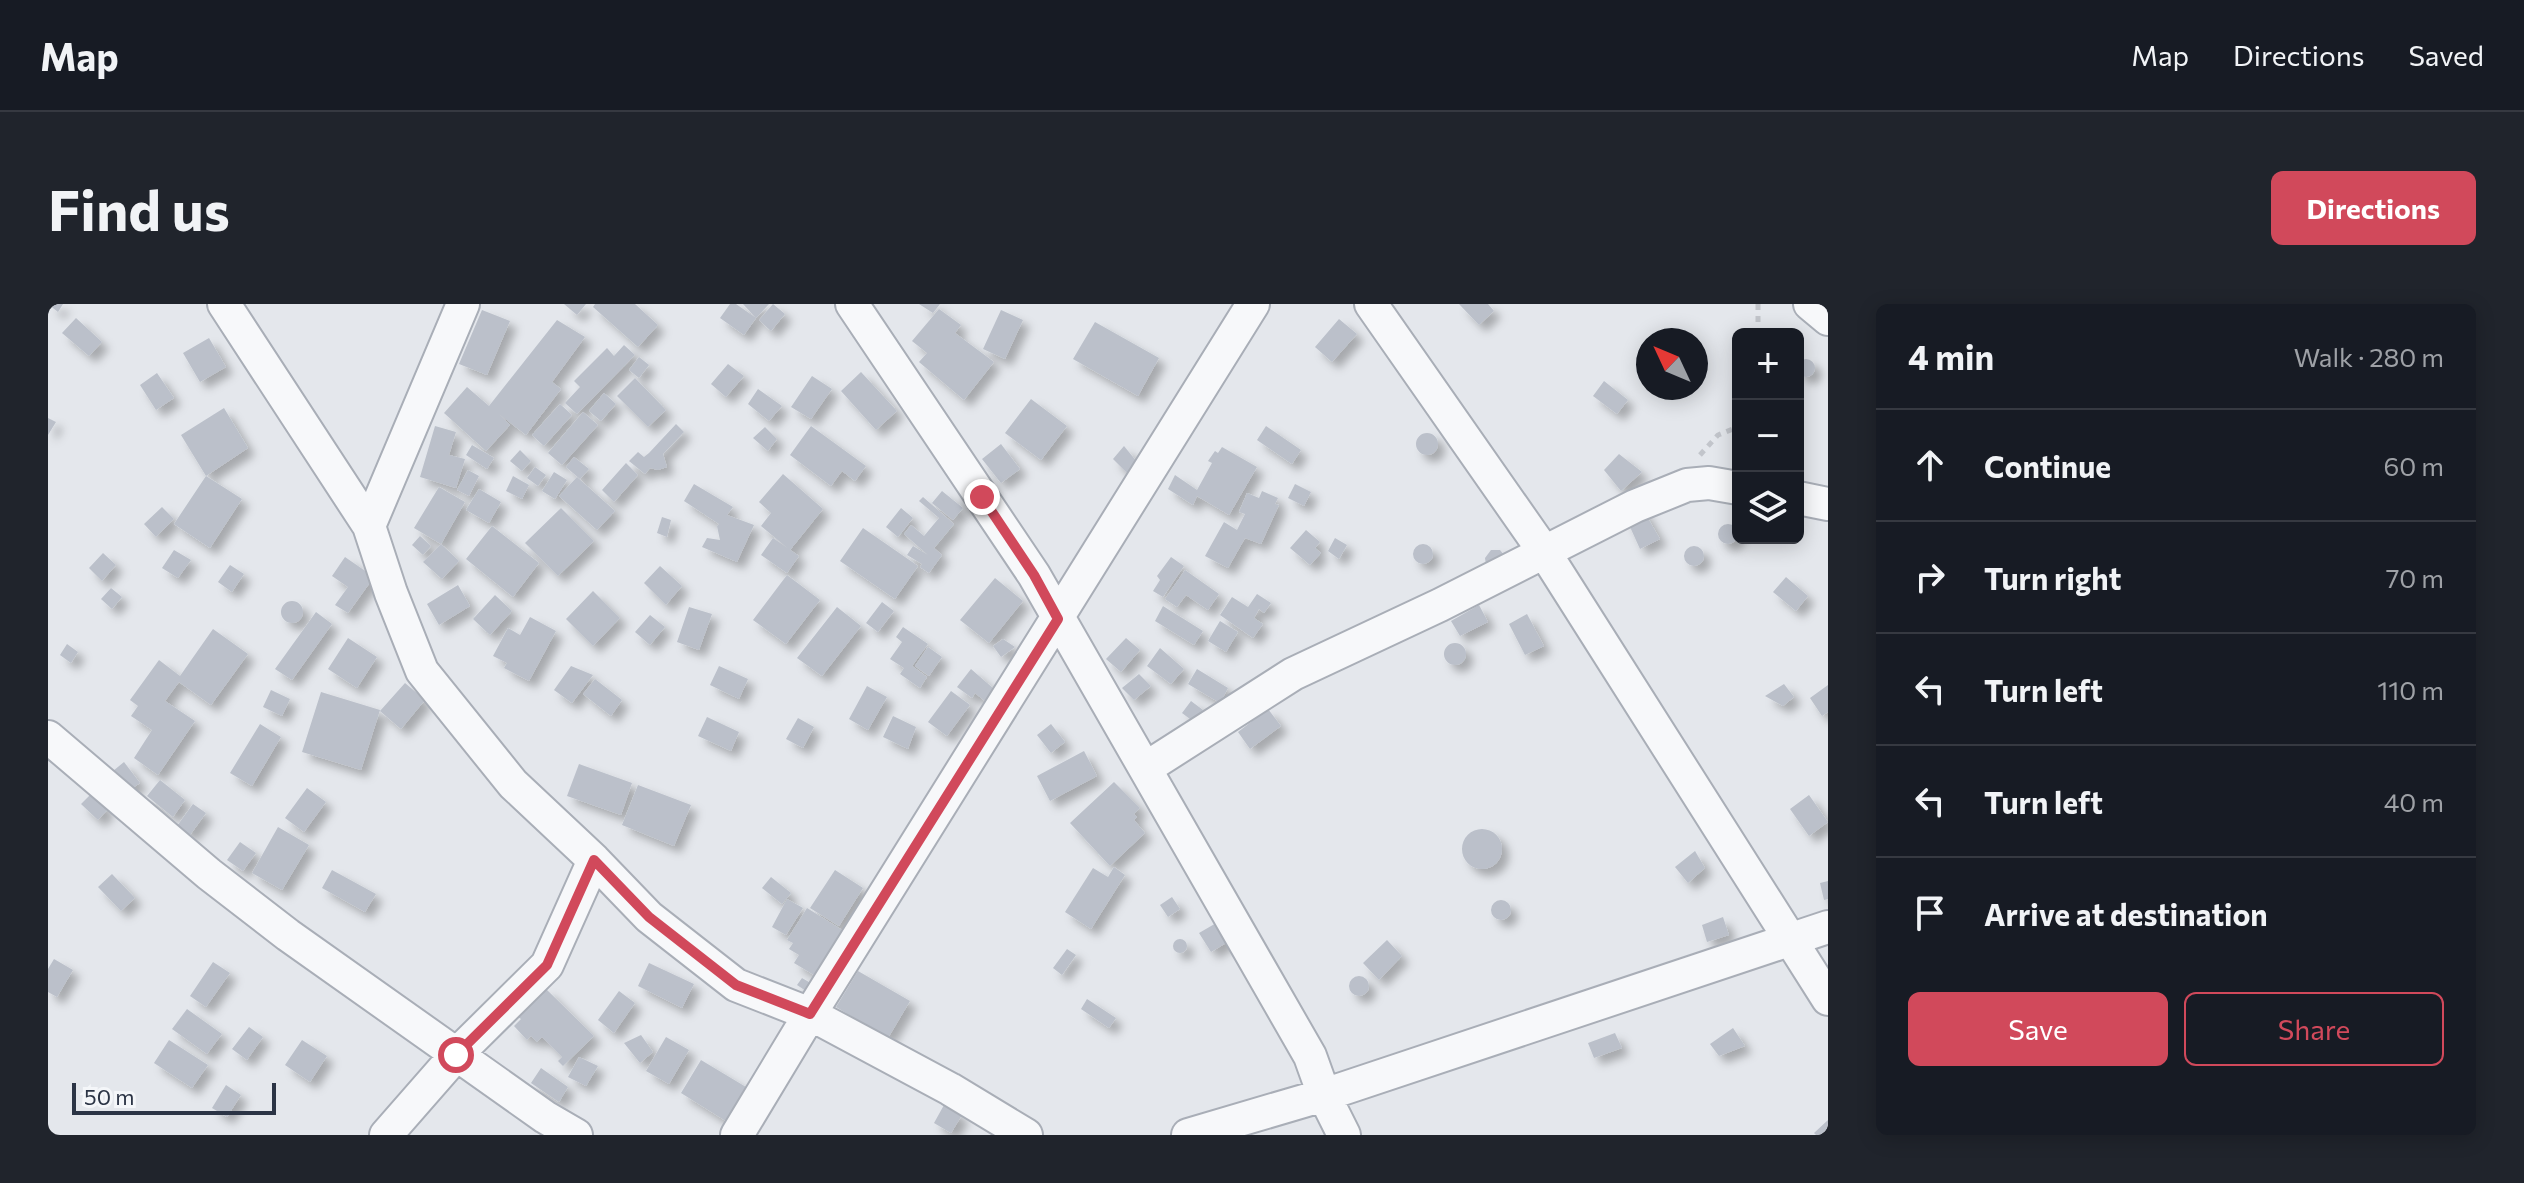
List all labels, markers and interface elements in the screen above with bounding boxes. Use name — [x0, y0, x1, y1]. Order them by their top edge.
text: Map — [40, 32, 119, 79]
text: Map — [2131, 38, 2189, 72]
text: Directions — [2233, 38, 2364, 72]
text: Saved — [2408, 38, 2484, 72]
button: Directions — [2271, 171, 2476, 245]
text: Find us — [48, 174, 230, 243]
north arrow — [1636, 328, 1708, 400]
map controls — [1732, 328, 1804, 544]
button: + — [1732, 328, 1804, 400]
text: 4 min — [1908, 335, 1994, 377]
text: Walk · 280 m — [2294, 341, 2444, 372]
button: − — [1732, 400, 1804, 472]
icon: ahead — [1908, 443, 1952, 487]
text: Continue — [1984, 447, 2111, 484]
text: 60 m — [2384, 450, 2444, 481]
button: layers — [1732, 472, 1804, 544]
route end — [964, 479, 1000, 515]
icon: right — [1908, 555, 1952, 599]
text: Turn right — [1984, 559, 2121, 596]
text: 70 m — [2386, 562, 2444, 593]
icon: left — [1908, 667, 1952, 711]
text: Turn left — [1984, 671, 2103, 708]
text: 110 m — [2377, 674, 2444, 705]
icon: left — [1908, 779, 1952, 823]
text: Turn left — [1984, 783, 2103, 820]
text: 40 m — [2384, 786, 2444, 817]
icon: arrive — [1908, 891, 1952, 935]
text: Arrive at destination — [1984, 895, 2268, 932]
button: Save — [1908, 992, 2168, 1066]
button: Share — [2184, 992, 2444, 1066]
route start — [438, 1037, 474, 1073]
scale bar — [72, 1079, 276, 1115]
text: 50 m — [84, 1083, 134, 1110]

